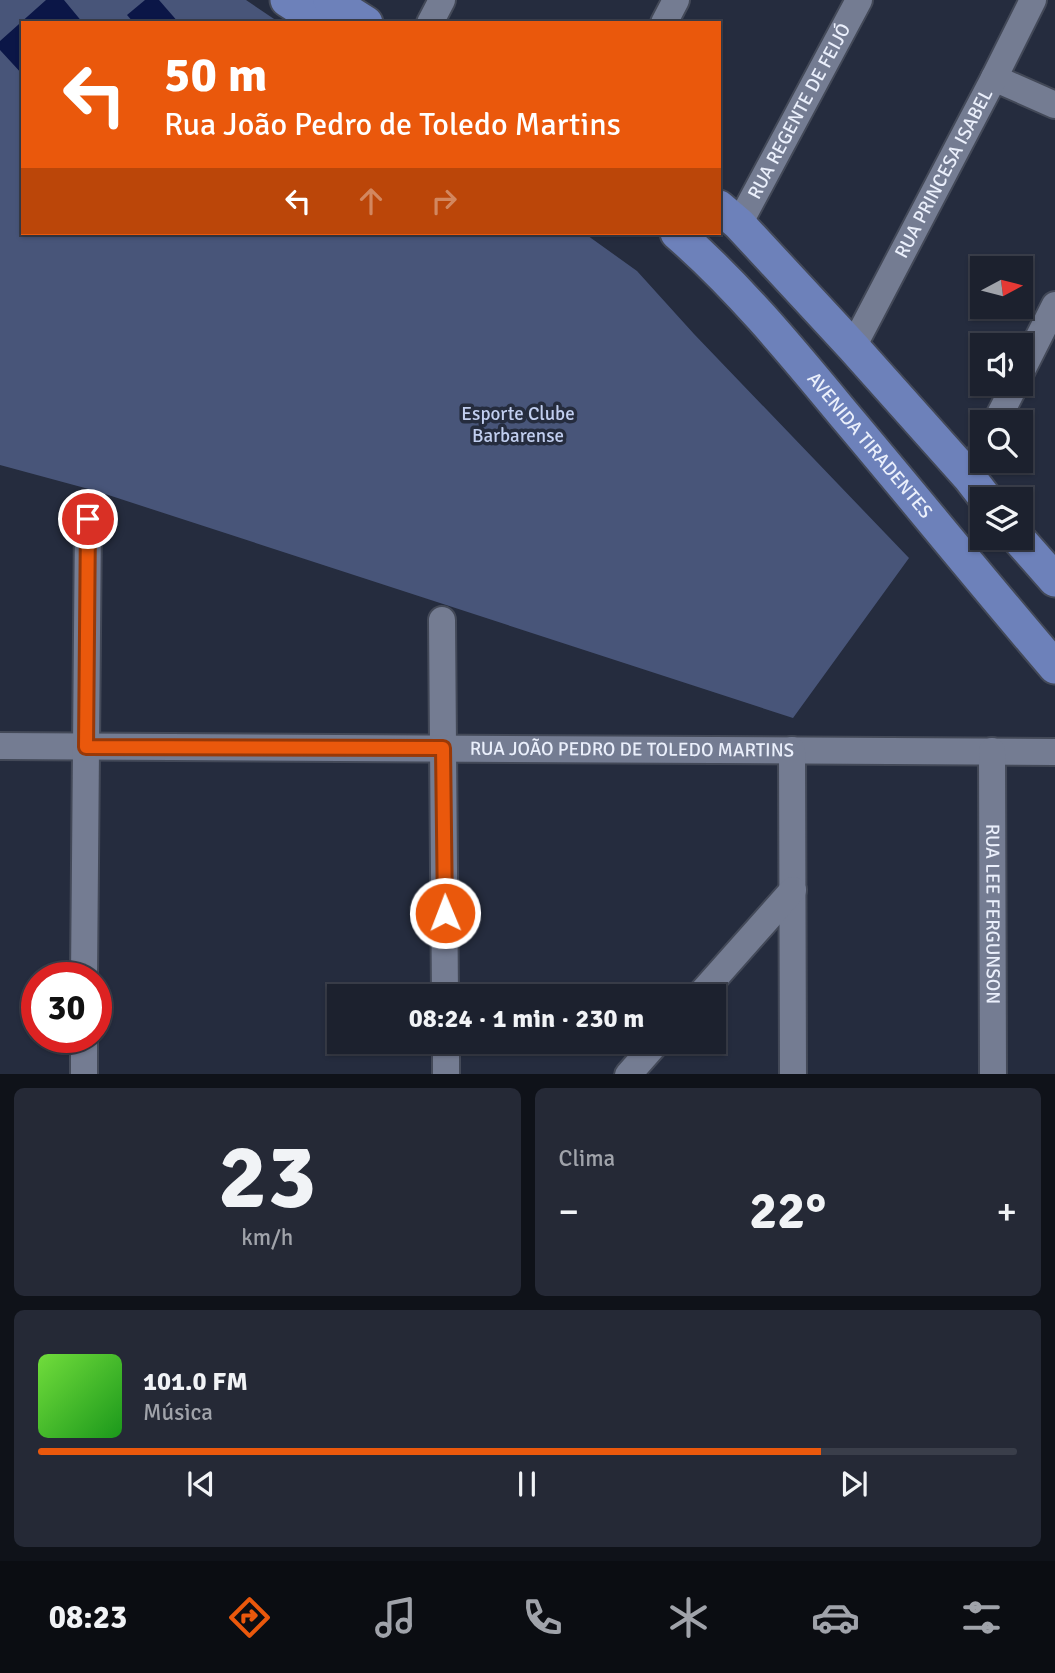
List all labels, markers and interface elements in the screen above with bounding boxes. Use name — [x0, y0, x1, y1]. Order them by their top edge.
street label: RUA REGENTE DE FEIJÓ — [743, 19, 856, 203]
text: 50 m — [164, 45, 267, 105]
icon: left — [49, 49, 140, 140]
street label: RUA PRINCESA ISABEL — [890, 84, 998, 262]
text: Rua João Pedro de Toledo Martins — [164, 105, 621, 144]
icon: left — [279, 182, 317, 220]
icon: ahead — [352, 182, 390, 220]
icon: right — [425, 182, 463, 220]
north arrow — [970, 256, 1032, 318]
map controls — [970, 256, 1033, 550]
button: sound — [970, 333, 1033, 396]
street label: AVENIDA TIRADENTES — [802, 367, 938, 523]
park label: Esporte Clube Barbarense — [461, 402, 575, 448]
button: search — [970, 410, 1033, 473]
button: layers — [970, 487, 1033, 550]
pin — [58, 489, 118, 549]
icon: arrive — [69, 500, 107, 538]
street label: RUA JOÃO PEDRO DE TOLEDO MARTINS — [470, 737, 794, 763]
street label: RUA LEE FERGUNSON — [980, 824, 1005, 1004]
position arrow — [408, 876, 482, 950]
speed limit sign: 30 — [21, 962, 112, 1053]
text: 08:24 · 1 min · 230 m — [409, 1003, 644, 1035]
text: 23 — [218, 1121, 316, 1234]
text: Clima — [559, 1144, 615, 1173]
text: 22° — [749, 1179, 826, 1243]
text: − — [559, 1188, 579, 1235]
text: + — [996, 1188, 1017, 1235]
text: km/h — [241, 1223, 293, 1252]
text: 101.0 FM — [143, 1366, 248, 1398]
text: Música — [143, 1398, 213, 1427]
icon: previous — [182, 1465, 220, 1503]
icon: pause — [508, 1465, 546, 1503]
icon: next — [835, 1465, 873, 1503]
icon: directions — [225, 1593, 274, 1642]
icon: music — [371, 1593, 420, 1642]
icon: phone — [518, 1593, 567, 1642]
icon: climate — [664, 1593, 713, 1642]
icon: car — [811, 1593, 860, 1642]
icon: filters — [957, 1593, 1006, 1642]
text: 08:23 — [49, 1598, 127, 1637]

